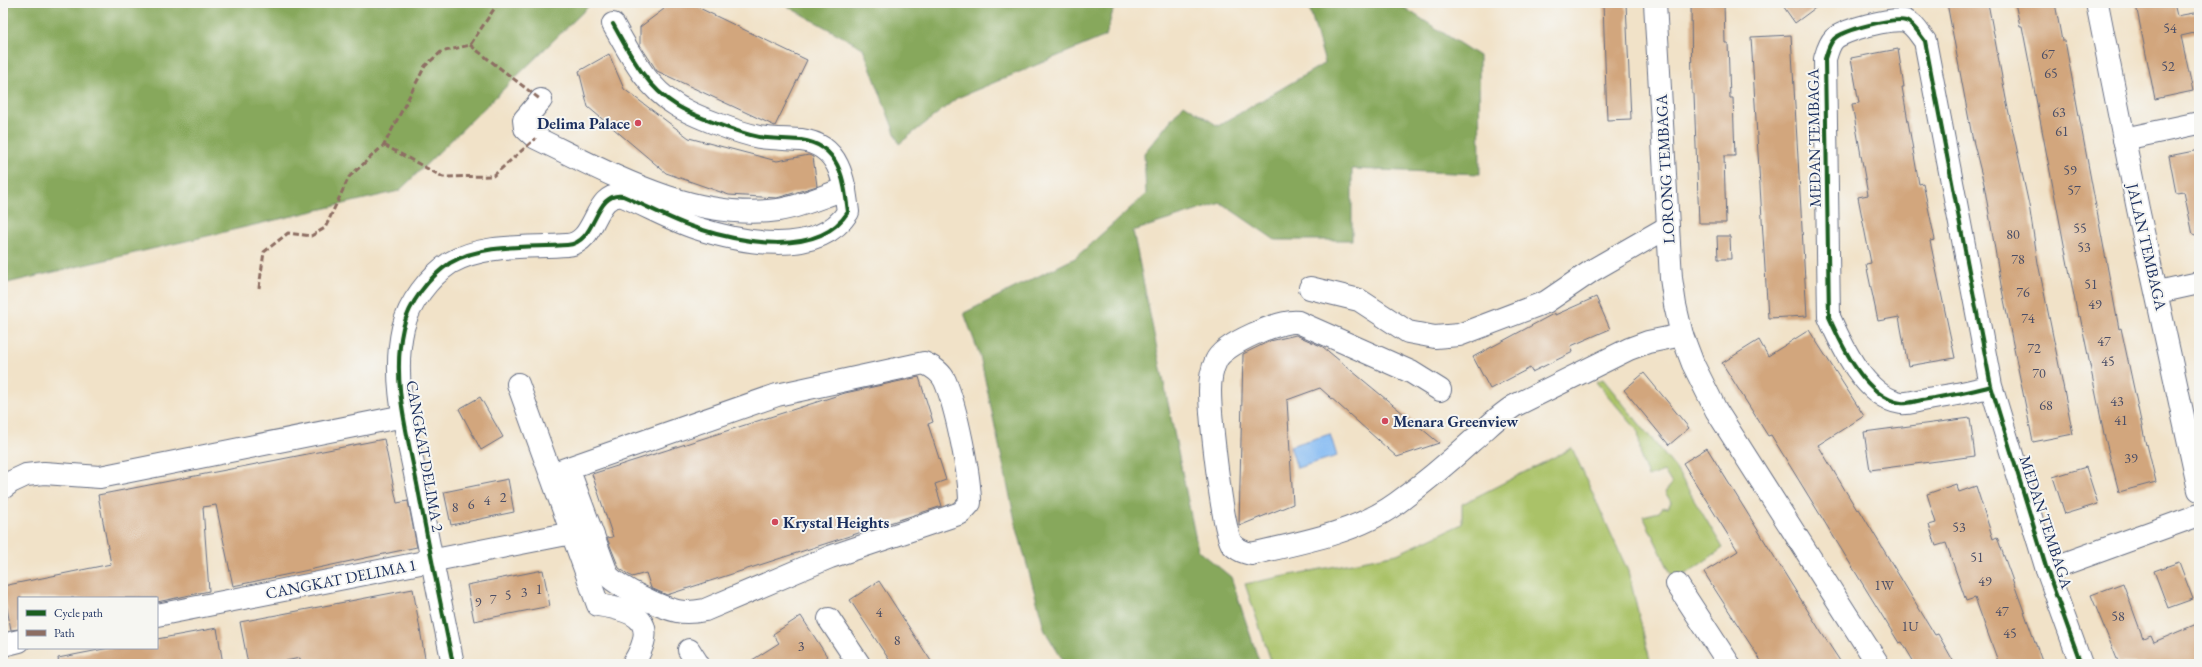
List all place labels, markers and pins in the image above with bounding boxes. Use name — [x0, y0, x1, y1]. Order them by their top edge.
place label: Delima Palace — [537, 113, 630, 134]
marker: Delima Palace — [633, 118, 643, 128]
place label: Menara Greenview — [1393, 411, 1518, 432]
marker: Menara Greenview — [1380, 416, 1390, 426]
place label: Krystal Heights — [783, 512, 889, 533]
marker: Krystal Heights — [770, 517, 780, 527]

